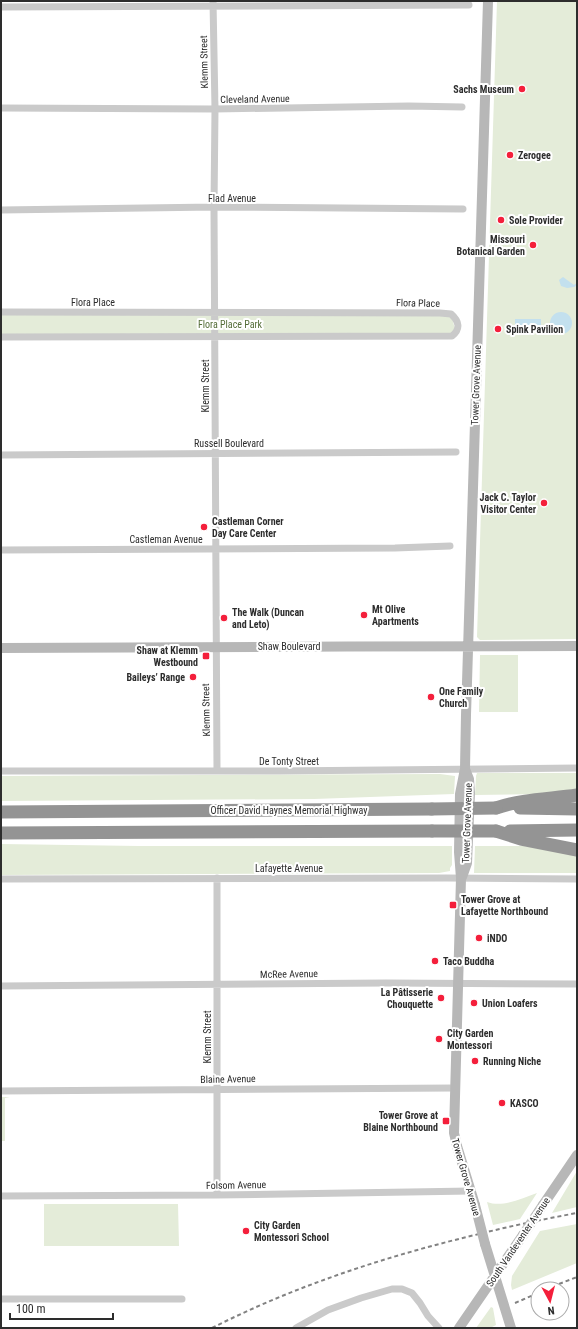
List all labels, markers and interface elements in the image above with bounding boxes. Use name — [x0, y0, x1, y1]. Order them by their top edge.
street label: Klemm Street — [198, 35, 210, 89]
place label: Sachs Museum — [453, 84, 514, 95]
marker: Sachs Museum — [517, 84, 527, 94]
street label: Cleveland Avenue — [220, 93, 290, 105]
marker: Zerogee — [505, 150, 515, 160]
place label: Zerogee — [518, 150, 551, 161]
street label: Flad Avenue — [208, 193, 256, 204]
marker: Sole Provider — [496, 215, 506, 225]
place label: Sole Provider — [509, 215, 563, 226]
place label: Missouri Botanical Garden — [457, 234, 525, 257]
marker: Missouri Botanical Garden — [528, 240, 538, 250]
street label: Flora Place — [71, 297, 115, 308]
street label: Flora Place — [396, 297, 440, 309]
park label: Flora Place Park — [198, 319, 263, 330]
marker: Spink Pavilion — [493, 324, 503, 334]
place label: Spink Pavilion — [506, 324, 563, 335]
street label: Tower Grove Avenue — [469, 344, 483, 425]
street label: Klemm Street — [200, 359, 211, 413]
street label: Russell Boulevard — [194, 438, 264, 449]
place label: Jack C. Taylor Visitor Center — [480, 492, 537, 515]
marker: Jack C. Taylor Visitor Center — [539, 498, 549, 508]
place label: Castleman Corner Day Care Center — [212, 516, 284, 539]
marker: Castleman Corner Day Care Center — [199, 522, 209, 532]
street label: Castleman Avenue — [129, 534, 203, 545]
place label: Mt Olive Apartments — [372, 604, 419, 627]
place label: The Walk (Duncan and Leto) — [232, 607, 304, 631]
marker: Mt Olive Apartments — [359, 610, 369, 620]
marker: The Walk (Duncan and Leto) — [219, 613, 229, 623]
street label: Shaw Boulevard — [258, 641, 320, 652]
place label: Shaw at Klemm Westbound — [137, 645, 198, 668]
marker: Shaw at Klemm Westbound — [201, 651, 211, 661]
place label: Baileys’ Range — [126, 672, 185, 683]
marker: Baileys’ Range — [188, 672, 198, 682]
street label: Klemm Street — [200, 683, 212, 737]
place label: One Family Church — [439, 686, 484, 709]
marker: One Family Church — [426, 692, 436, 702]
street label: De Tonty Street — [259, 756, 319, 767]
street label: Tower Grove Avenue — [460, 782, 474, 863]
street label: Officer David Haynes Memorial Highway — [211, 805, 367, 816]
street label: Lafayette Avenue — [255, 863, 323, 874]
place label: Tower Grove at Lafayette Northbound — [461, 894, 548, 917]
marker: Tower Grove at Lafayette Northbound — [448, 900, 458, 910]
marker: iNDO — [474, 933, 484, 943]
place label: iNDO — [487, 933, 507, 944]
marker: Taco Buddha — [430, 956, 440, 966]
place label: Taco Buddha — [443, 956, 495, 967]
street label: McRee Avenue — [260, 968, 318, 980]
place label: La Pâtisserie Chouquette — [381, 987, 433, 1010]
marker: La Pâtisserie Chouquette — [436, 993, 446, 1003]
marker: Union Loafers — [469, 998, 479, 1008]
place label: Union Loafers — [482, 998, 538, 1009]
street label: Klemm Street — [202, 1010, 213, 1064]
place label: City Garden Montessori — [447, 1028, 494, 1051]
marker: City Garden Montessori — [434, 1034, 444, 1044]
marker: Running Niche — [470, 1056, 480, 1066]
place label: Running Niche — [483, 1056, 541, 1067]
street label: Blaine Avenue — [200, 1073, 256, 1085]
marker: KASCO — [497, 1098, 507, 1108]
place label: KASCO — [510, 1098, 539, 1109]
place label: Tower Grove at Blaine Northbound — [363, 1110, 438, 1133]
marker: Tower Grove at Blaine Northbound — [441, 1116, 451, 1126]
street label: Tower Grove Avenue — [450, 1137, 482, 1217]
street label: Folsom Avenue — [206, 1179, 267, 1191]
street label: South Vandeventer Avenue — [484, 1195, 552, 1289]
place label: City Garden Montessori School — [254, 1220, 329, 1243]
marker: City Garden Montessori School — [241, 1226, 251, 1236]
north arrow — [530, 1281, 570, 1321]
scale bar — [10, 1295, 113, 1321]
text: 100 m — [16, 1302, 46, 1316]
text: N — [547, 1304, 555, 1317]

